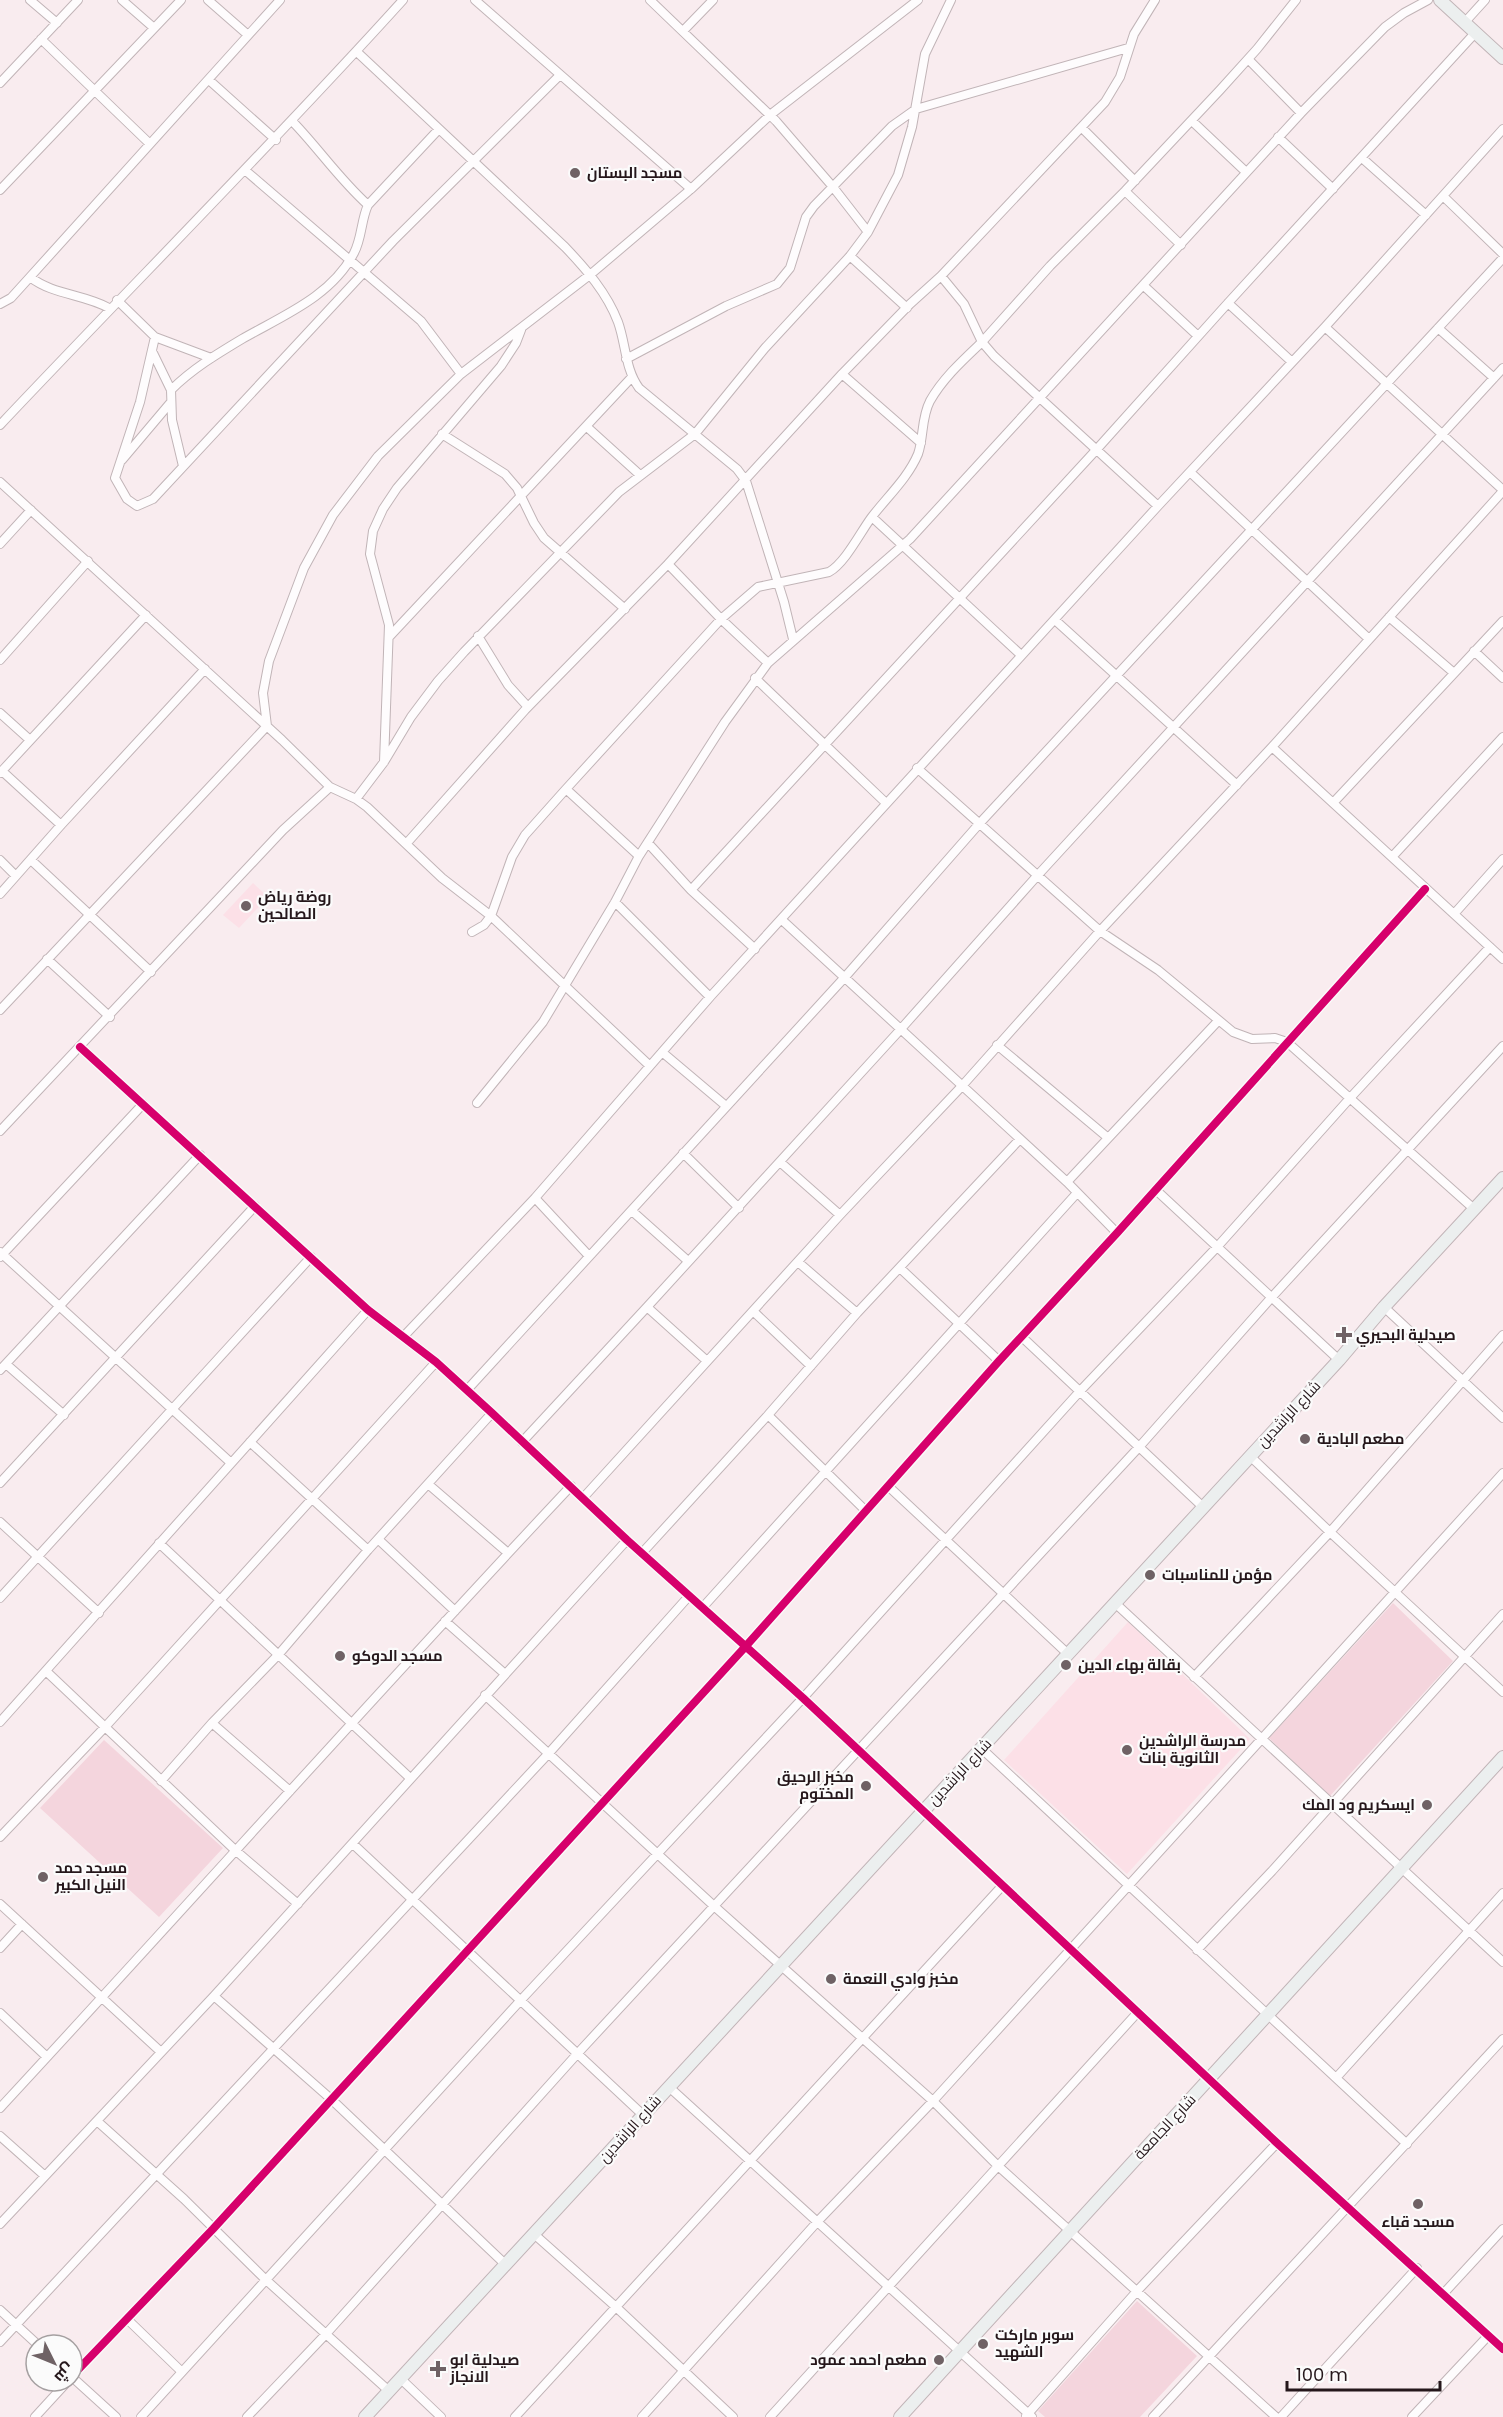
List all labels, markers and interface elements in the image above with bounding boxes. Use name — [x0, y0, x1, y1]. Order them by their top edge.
place label: مسجد البستان — [587, 162, 682, 183]
marker: مسجد البستان — [568, 166, 582, 180]
place label: روضة رياض الصالحين — [258, 886, 331, 924]
marker: روضة رياض الصالحين — [239, 899, 253, 913]
place label: صيدلية البحيري — [1356, 1324, 1456, 1347]
marker: صيدلية البحيري — [1337, 1328, 1351, 1342]
street label: شارع الراشدين — [1252, 1376, 1326, 1452]
place label: مطعم البادية — [1317, 1428, 1405, 1449]
marker: مطعم البادية — [1298, 1432, 1312, 1446]
place label: مؤمن للمناسبات — [1162, 1564, 1272, 1585]
marker: مؤمن للمناسبات — [1143, 1568, 1157, 1582]
place label: مسجد الدوكو — [352, 1645, 443, 1666]
marker: مسجد الدوكو — [333, 1649, 347, 1663]
place label: بقالة بهاء الدين — [1078, 1654, 1181, 1675]
marker: بقالة بهاء الدين — [1059, 1658, 1073, 1672]
place label: مدرسة الراشدين الثانوية بنات — [1139, 1730, 1246, 1768]
street label: شارع الراشدين — [923, 1734, 997, 1810]
marker: مدرسة الراشدين الثانوية بنات — [1120, 1743, 1134, 1757]
place label: مخبز الرحيق المختوم — [777, 1766, 854, 1804]
marker: مخبز الرحيق المختوم — [859, 1779, 873, 1793]
place label: ايسكريم ود المك — [1302, 1794, 1415, 1815]
marker: ايسكريم ود المك — [1420, 1798, 1434, 1812]
place label: مسجد حمد النيل الكبير — [54, 1857, 127, 1895]
marker: مسجد حمد النيل الكبير — [36, 1870, 50, 1884]
place label: مخبز وادي النعمة — [843, 1968, 959, 1991]
marker: مخبز وادي النعمة — [824, 1972, 838, 1986]
street label: شارع الجامعة — [1129, 2089, 1201, 2165]
street label: شارع الراشدين — [593, 2090, 667, 2168]
marker: مسجد قباء — [1411, 2197, 1425, 2211]
place label: مسجد قباء — [1381, 2211, 1455, 2232]
place label: سوبر ماركت الشهيد — [995, 2324, 1074, 2362]
north arrow — [24, 2333, 84, 2393]
marker: سوبر ماركت الشهيد — [976, 2337, 990, 2351]
place label: صيدلية ابو الانجاز — [449, 2349, 519, 2387]
place label: مطعم احمد عمود — [810, 2349, 927, 2370]
marker: مطعم احمد عمود — [932, 2353, 946, 2367]
scale bar — [1287, 2354, 1440, 2392]
text: ش — [49, 2358, 80, 2388]
marker: صيدلية ابو الانجاز — [431, 2362, 445, 2376]
text: 100 m — [1296, 2362, 1348, 2387]

